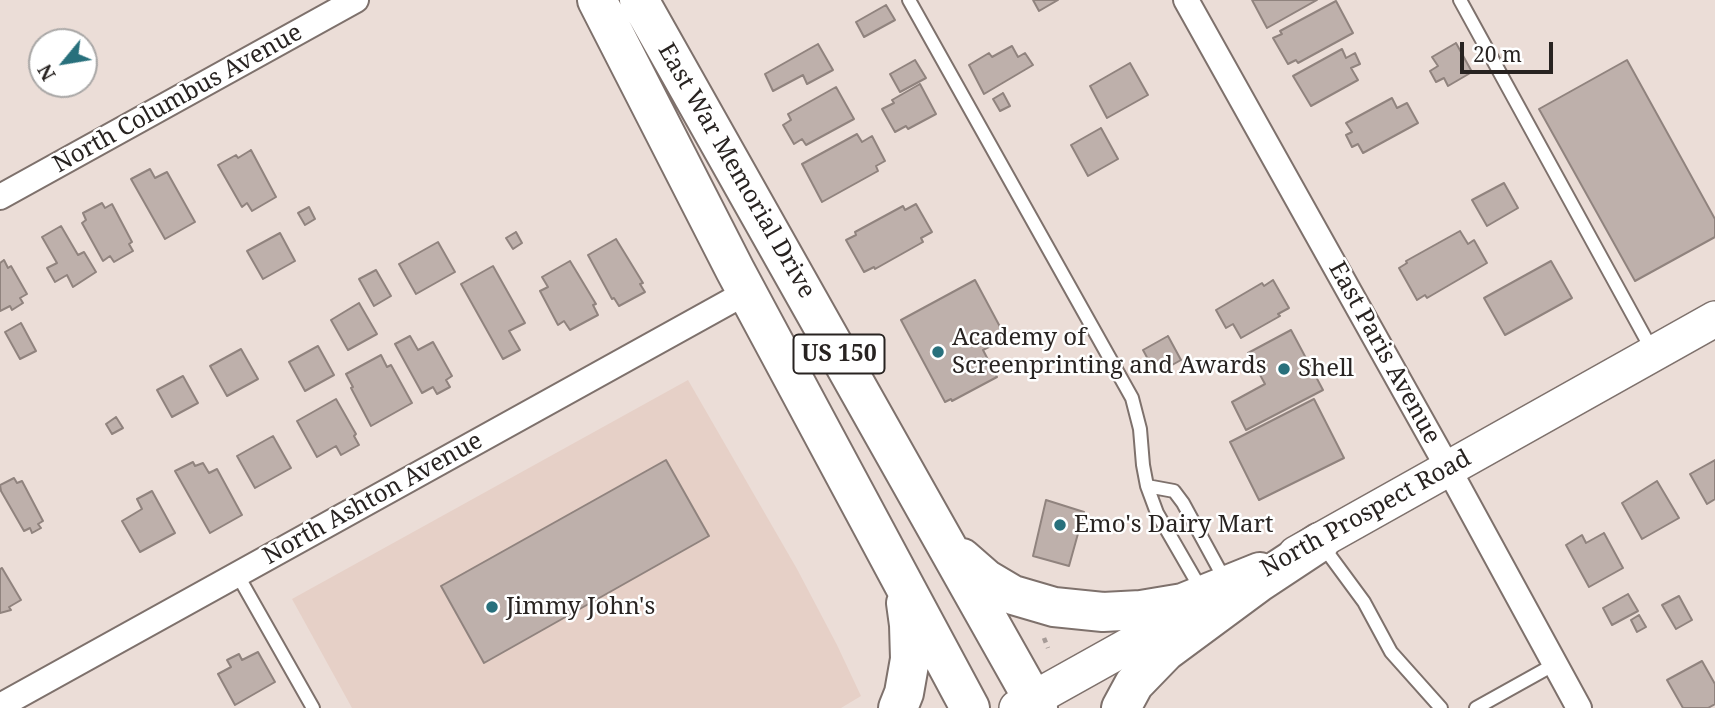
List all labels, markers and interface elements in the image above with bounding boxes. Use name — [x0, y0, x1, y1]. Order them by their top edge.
street label: North Columbus Avenue — [49, 18, 307, 180]
north arrow — [28, 28, 98, 98]
scale bar — [1463, 28, 1556, 72]
street label: East War Memorial Drive — [651, 38, 821, 304]
text: 20 m — [1473, 40, 1522, 68]
text: N — [32, 60, 62, 85]
street label: East Paris Avenue — [1322, 257, 1446, 449]
place label: Academy of Screenprinting and Awards — [952, 324, 1267, 380]
road number: US 150 — [794, 334, 884, 374]
marker: Academy of Screenprinting and Awards — [930, 344, 946, 360]
place label: Shell — [1298, 355, 1354, 383]
marker: Shell — [1276, 361, 1292, 377]
street label: North Ashton Avenue — [258, 427, 488, 571]
street label: North Prospect Road — [1256, 444, 1476, 584]
place label: Emo's Dairy Mart — [1074, 511, 1273, 539]
marker: Emo's Dairy Mart — [1052, 517, 1068, 533]
place label: Jimmy John's — [506, 593, 655, 621]
marker: Jimmy John's — [484, 599, 500, 615]

